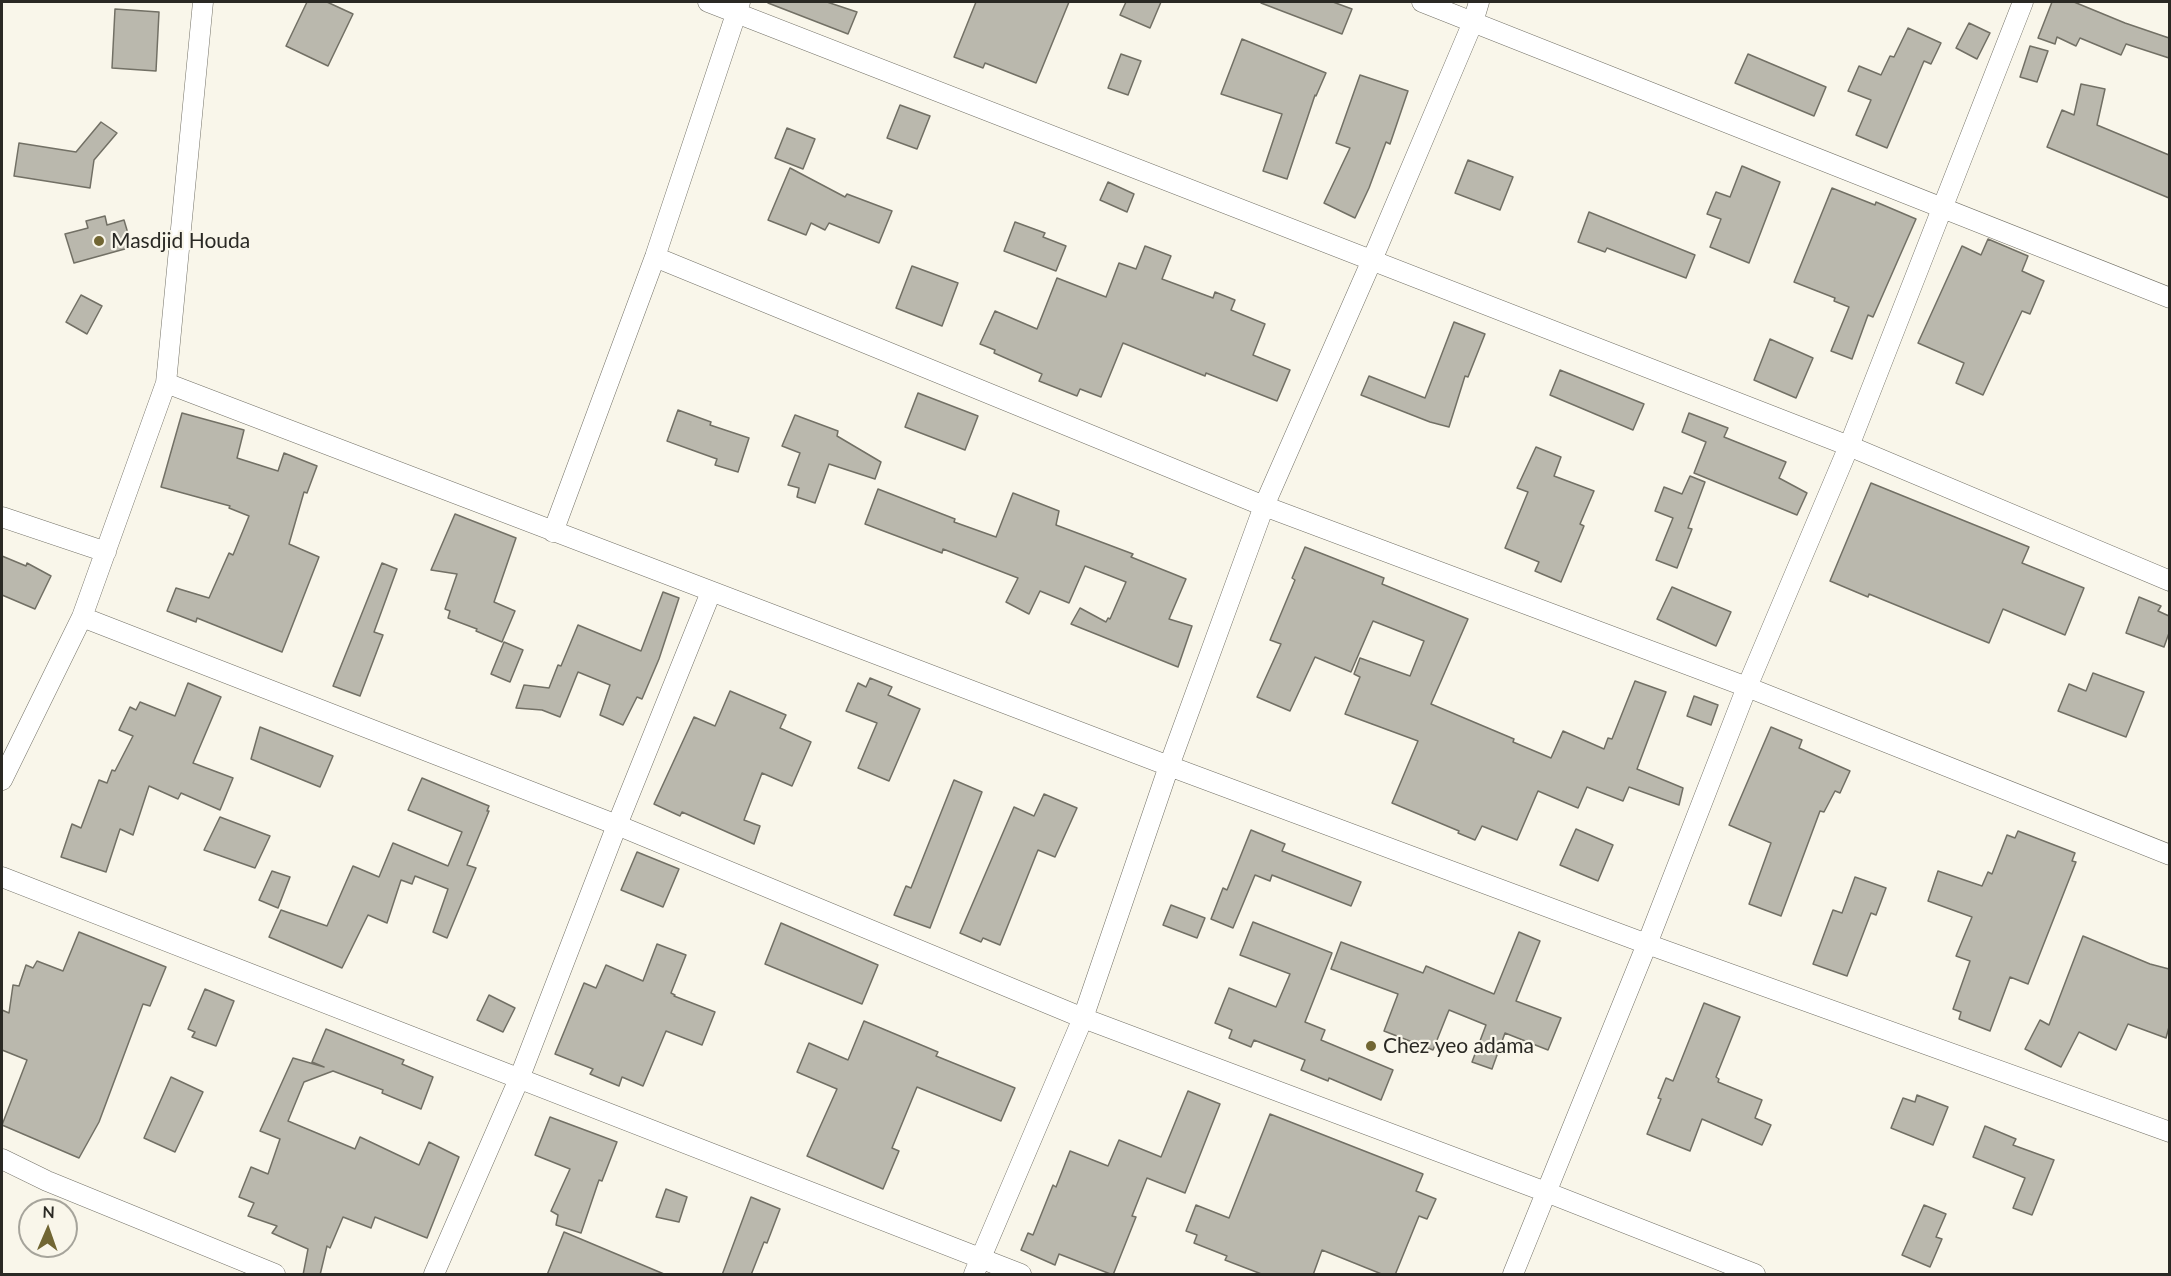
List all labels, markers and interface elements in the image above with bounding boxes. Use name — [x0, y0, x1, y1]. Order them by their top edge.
place label: Masdjid Houda — [111, 228, 250, 254]
marker: Masdjid Houda — [92, 234, 106, 248]
place label: Chez yeo adama — [1383, 1033, 1534, 1059]
marker: Chez yeo adama — [1364, 1039, 1378, 1053]
north arrow — [18, 1198, 78, 1258]
text: N — [42, 1202, 55, 1221]

